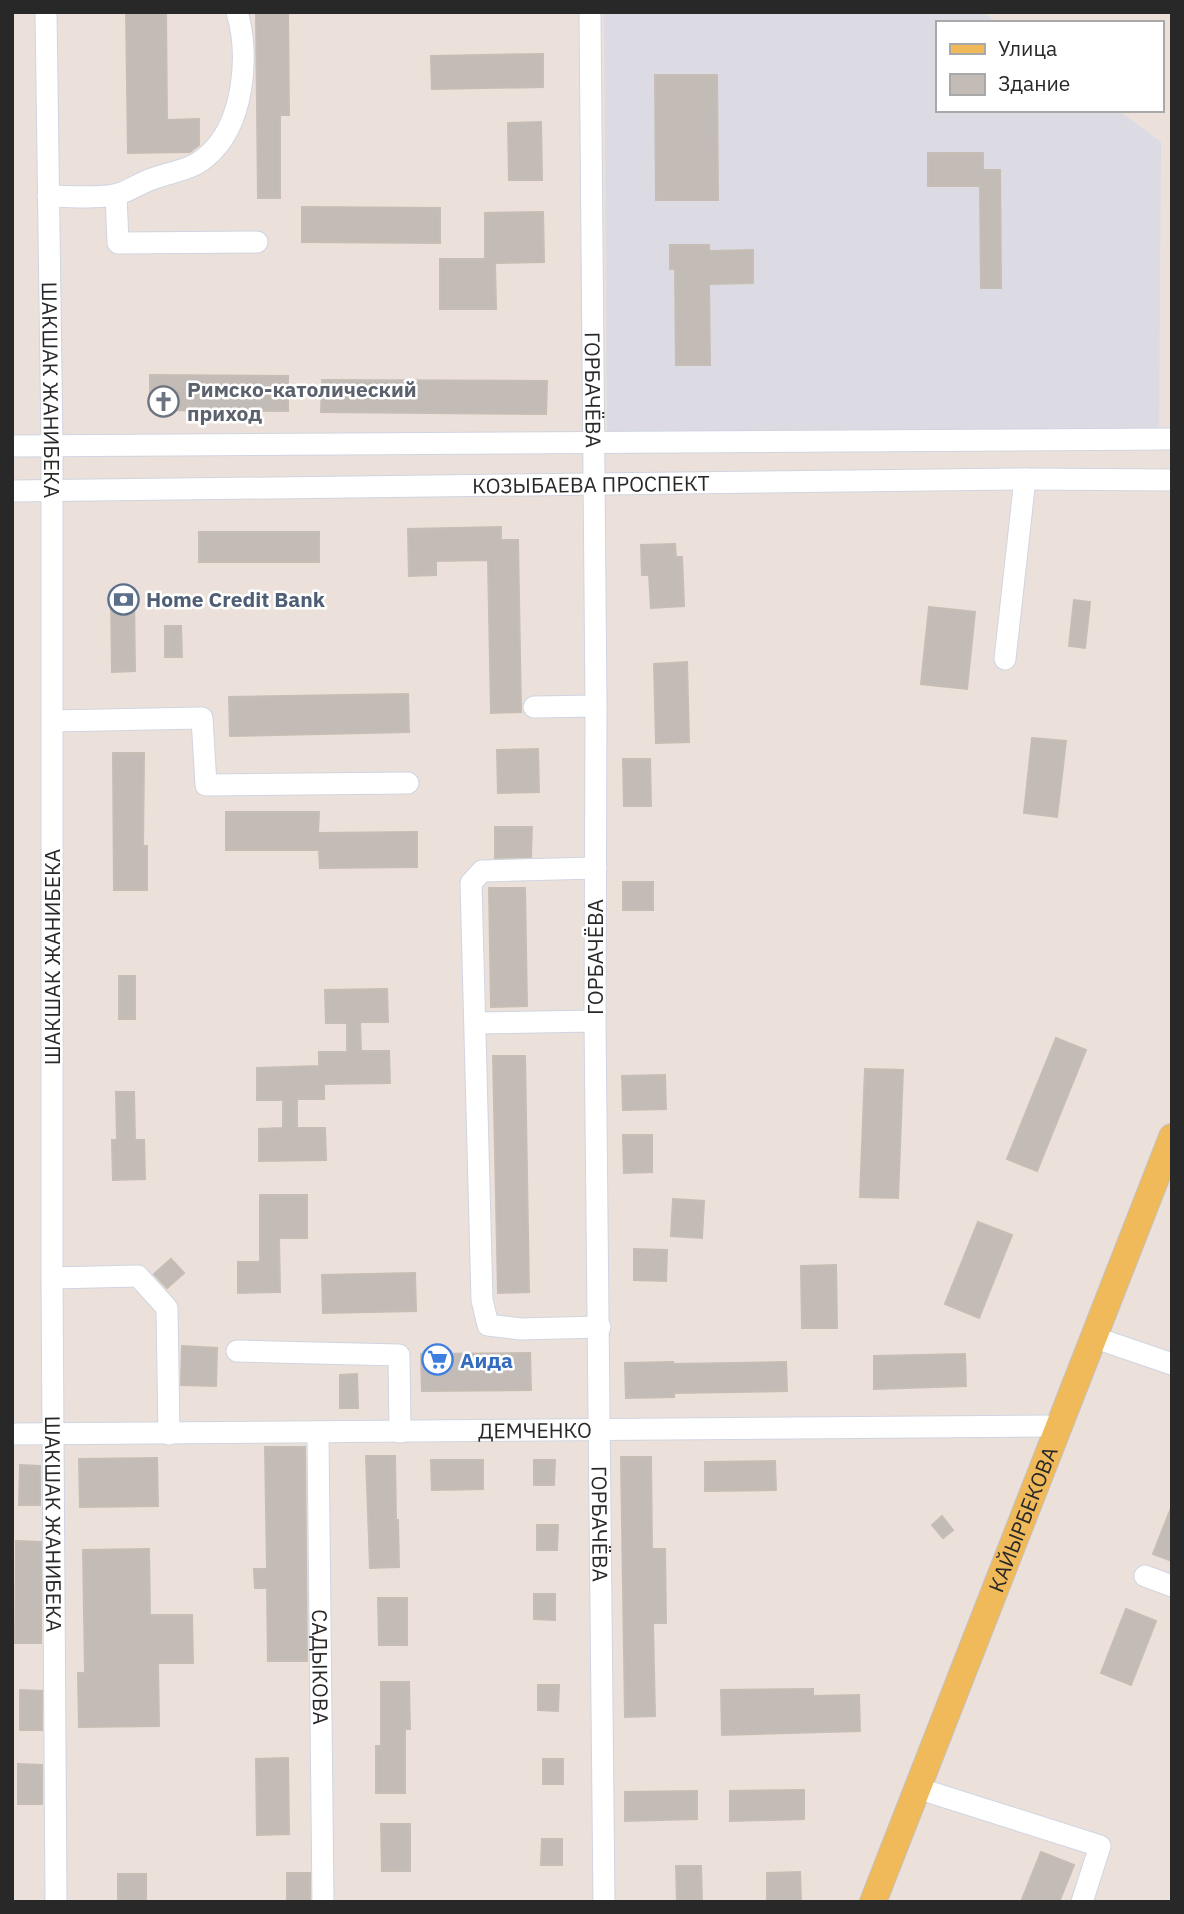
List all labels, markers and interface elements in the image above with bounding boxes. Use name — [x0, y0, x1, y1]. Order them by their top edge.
legend — [936, 21, 1163, 112]
text: Улица — [998, 34, 1057, 62]
text: Здание — [998, 69, 1070, 97]
street label: ШАКШАК ЖАНИБЕКА — [36, 281, 66, 498]
street label: ГОРБАЧЁВА — [579, 332, 608, 448]
place label: Римско-католический приход — [187, 375, 417, 427]
church icon: Римско-католический приход — [147, 384, 181, 418]
street label: КОЗЫБАЕВА ПРОСПЕКТ — [472, 469, 710, 500]
bank icon: Home Credit Bank — [106, 582, 140, 616]
place label: Home Credit Bank — [146, 585, 326, 613]
street label: ШАКШАК ЖАНИБЕКА — [38, 849, 66, 1065]
street label: ГОРБАЧЁВА — [581, 899, 609, 1015]
supermarket icon: Аида — [420, 1343, 454, 1377]
place label: Аида — [460, 1346, 513, 1374]
street label: ШАКШАК ЖАНИБЕКА — [39, 1416, 68, 1632]
street label: ДЕМЧЕНКО — [478, 1416, 592, 1444]
street label: КАЙЫРБЕКОВА — [982, 1442, 1064, 1596]
street label: ГОРБАЧЁВА — [586, 1466, 615, 1582]
street label: САДЫКОВА — [306, 1609, 335, 1725]

